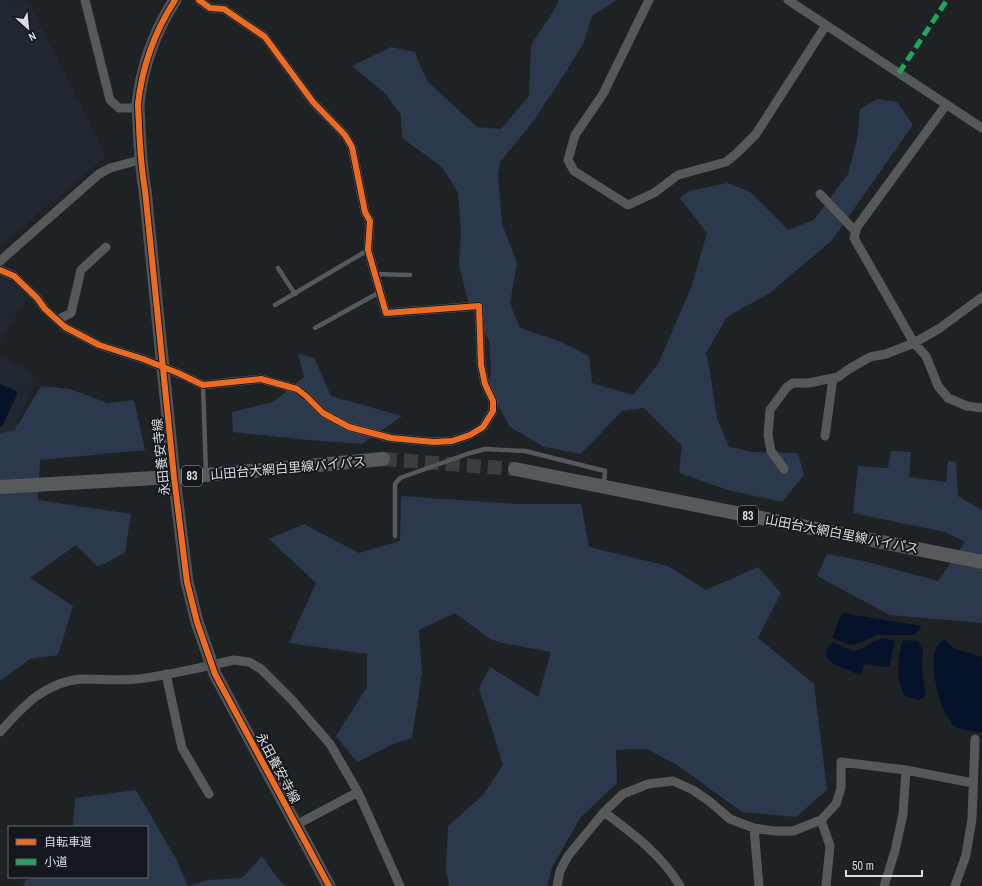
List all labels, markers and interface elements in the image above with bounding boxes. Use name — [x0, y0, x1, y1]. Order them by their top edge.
north arrow — [8, 8, 48, 48]
text: N — [26, 29, 39, 45]
street label: 永田養安寺線 — [148, 417, 174, 497]
street label: 山田台大網白里線バイパス — [210, 453, 366, 483]
road number: 83 — [182, 466, 202, 486]
road number: 83 — [738, 506, 758, 526]
street label: 山田台大網白里線バイパス — [764, 511, 920, 557]
street label: 永田養安寺線 — [252, 730, 304, 806]
legend — [8, 826, 148, 878]
text: 自転車道 — [44, 834, 92, 850]
scale bar — [846, 852, 922, 878]
text: 小道 — [44, 854, 68, 870]
text: 50 m — [852, 858, 874, 874]

